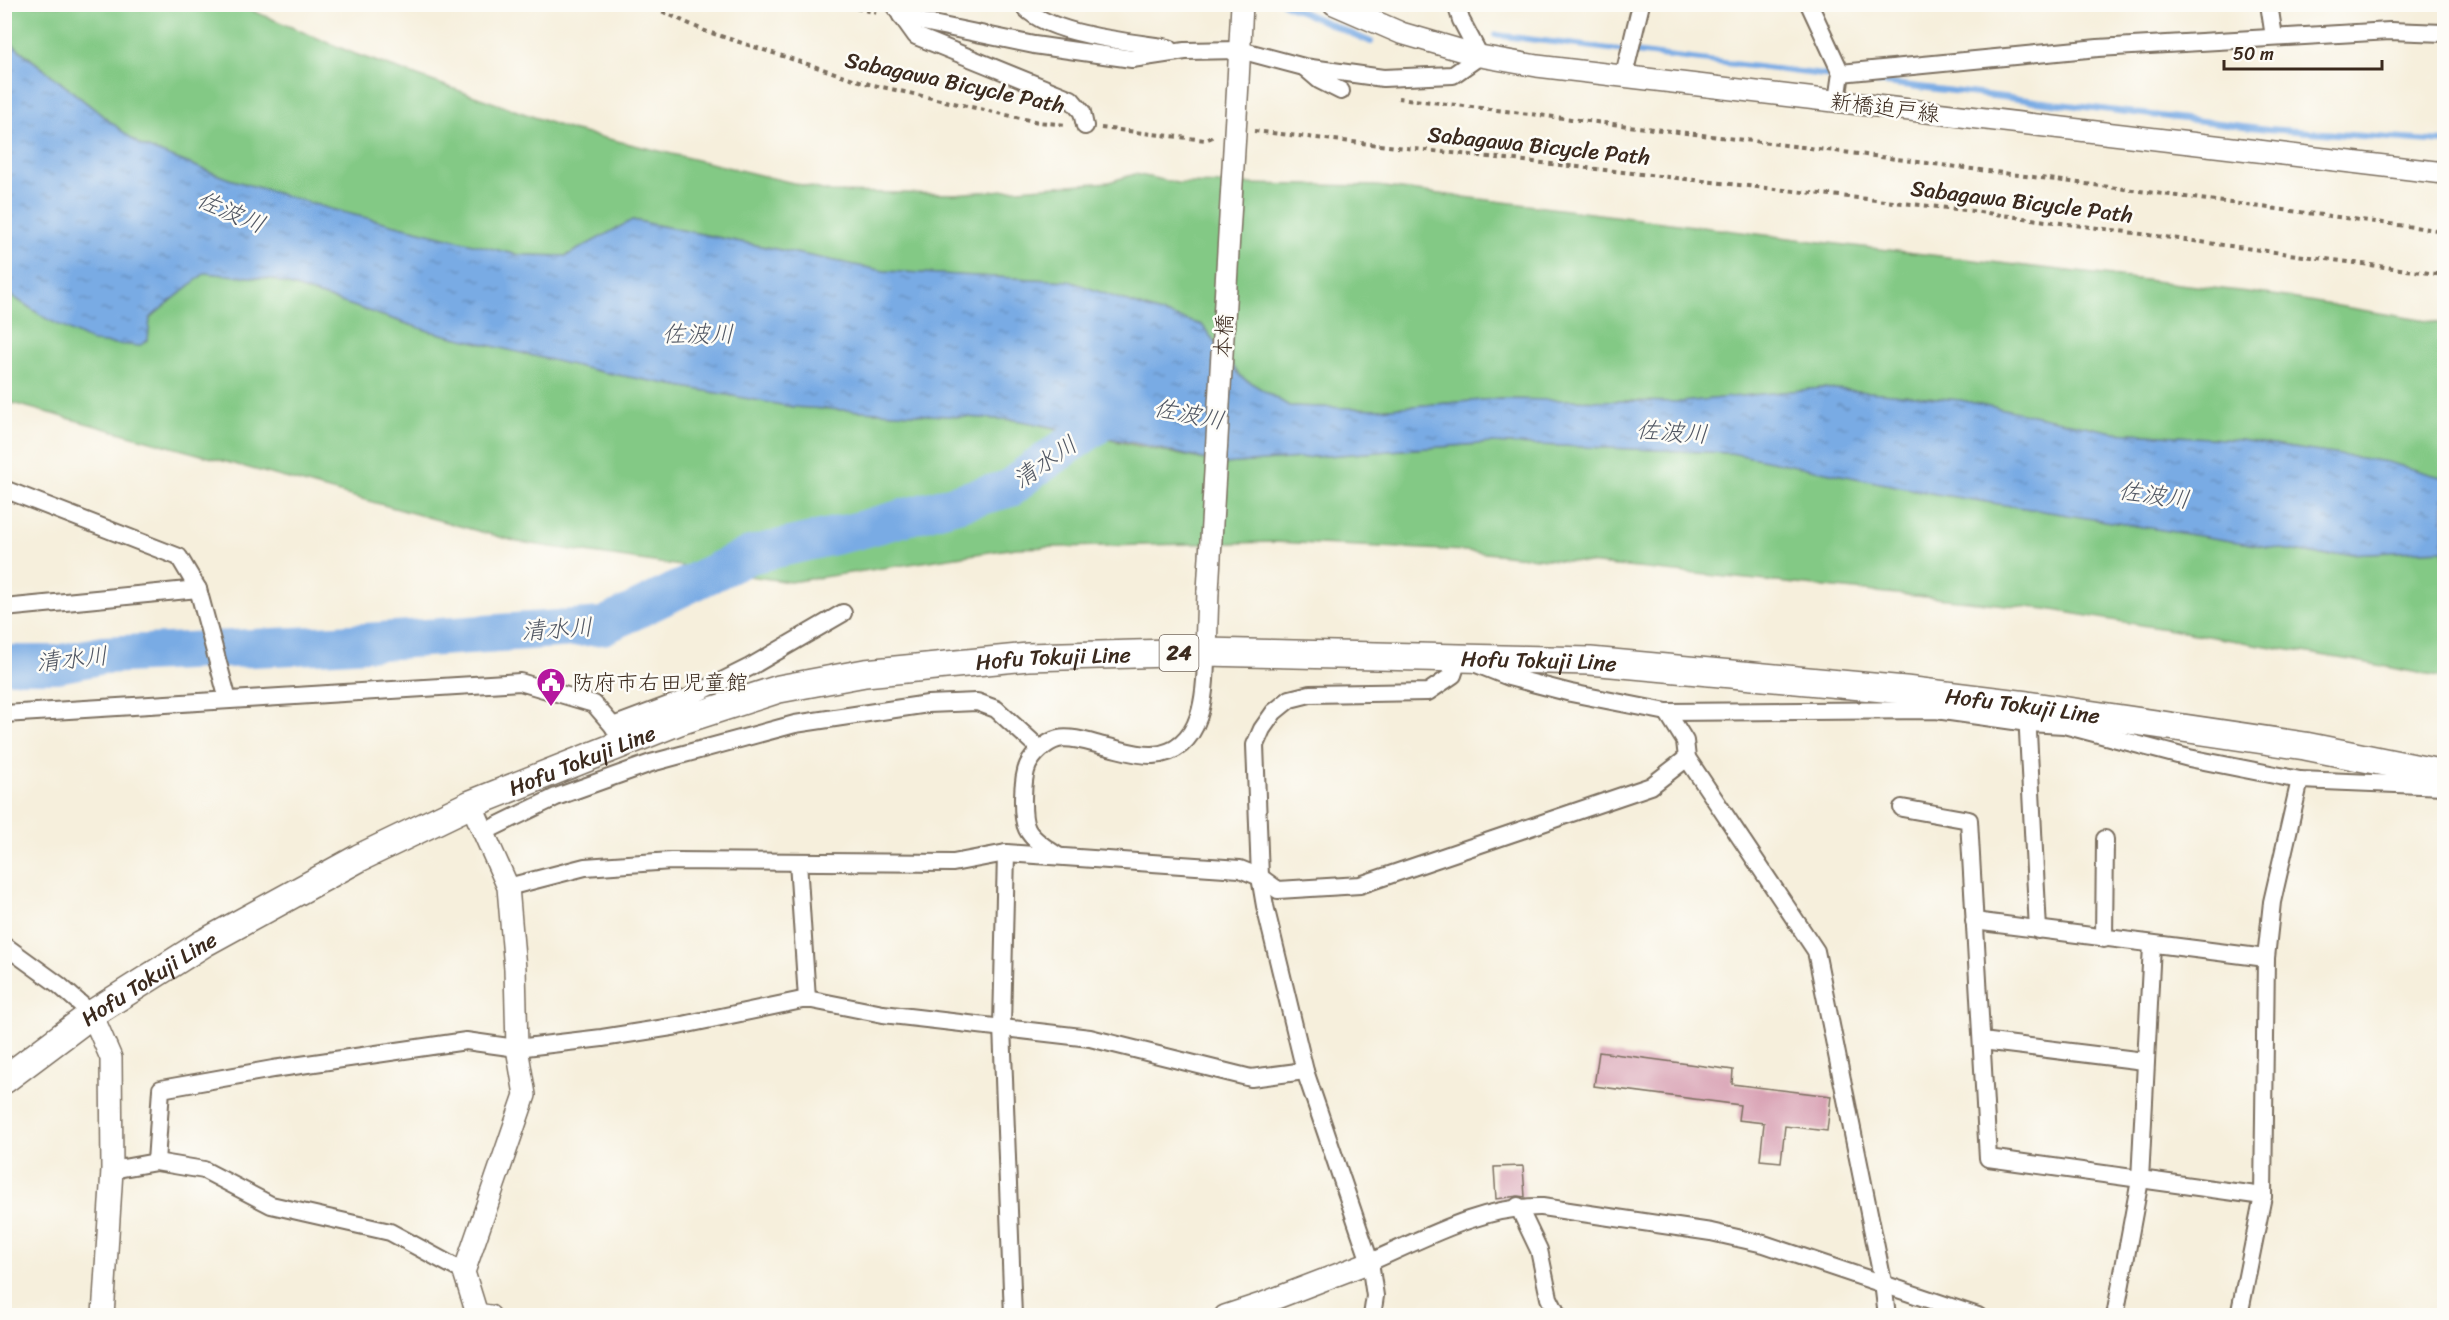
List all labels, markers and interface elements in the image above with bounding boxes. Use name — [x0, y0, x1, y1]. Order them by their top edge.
scale bar — [2224, 33, 2382, 71]
text: 50 m — [2233, 38, 2274, 70]
street label: Sabagawa Bicycle Path — [841, 40, 1068, 125]
street label: 新橋迫戸線 — [1828, 81, 1942, 134]
street label: Sabagawa Bicycle Path — [1426, 114, 1652, 177]
street label: Sabagawa Bicycle Path — [1909, 169, 2135, 234]
water label: 佐波川 — [190, 179, 272, 245]
water label: 佐波川 — [662, 313, 734, 355]
street label: 本橋 — [1203, 313, 1244, 359]
water label: 佐波川 — [1150, 387, 1228, 441]
water label: 佐波川 — [1635, 409, 1709, 455]
water label: 清水川 — [1003, 424, 1087, 500]
water label: 佐波川 — [2115, 469, 2193, 521]
water label: 清水川 — [520, 606, 594, 652]
water label: 清水川 — [34, 634, 110, 684]
street label: Hofu Tokuji Line — [974, 635, 1132, 682]
road number: 24 — [1160, 635, 1198, 671]
street label: Hofu Tokuji Line — [1461, 639, 1618, 683]
place label: 防府市右田児童館 — [572, 663, 748, 702]
public building icon: 防府市右田児童館 — [535, 666, 567, 708]
street label: Hofu Tokuji Line — [1943, 676, 2103, 736]
street label: Hofu Tokuji Line — [502, 713, 662, 807]
street label: Hofu Tokuji Line — [72, 920, 224, 1037]

